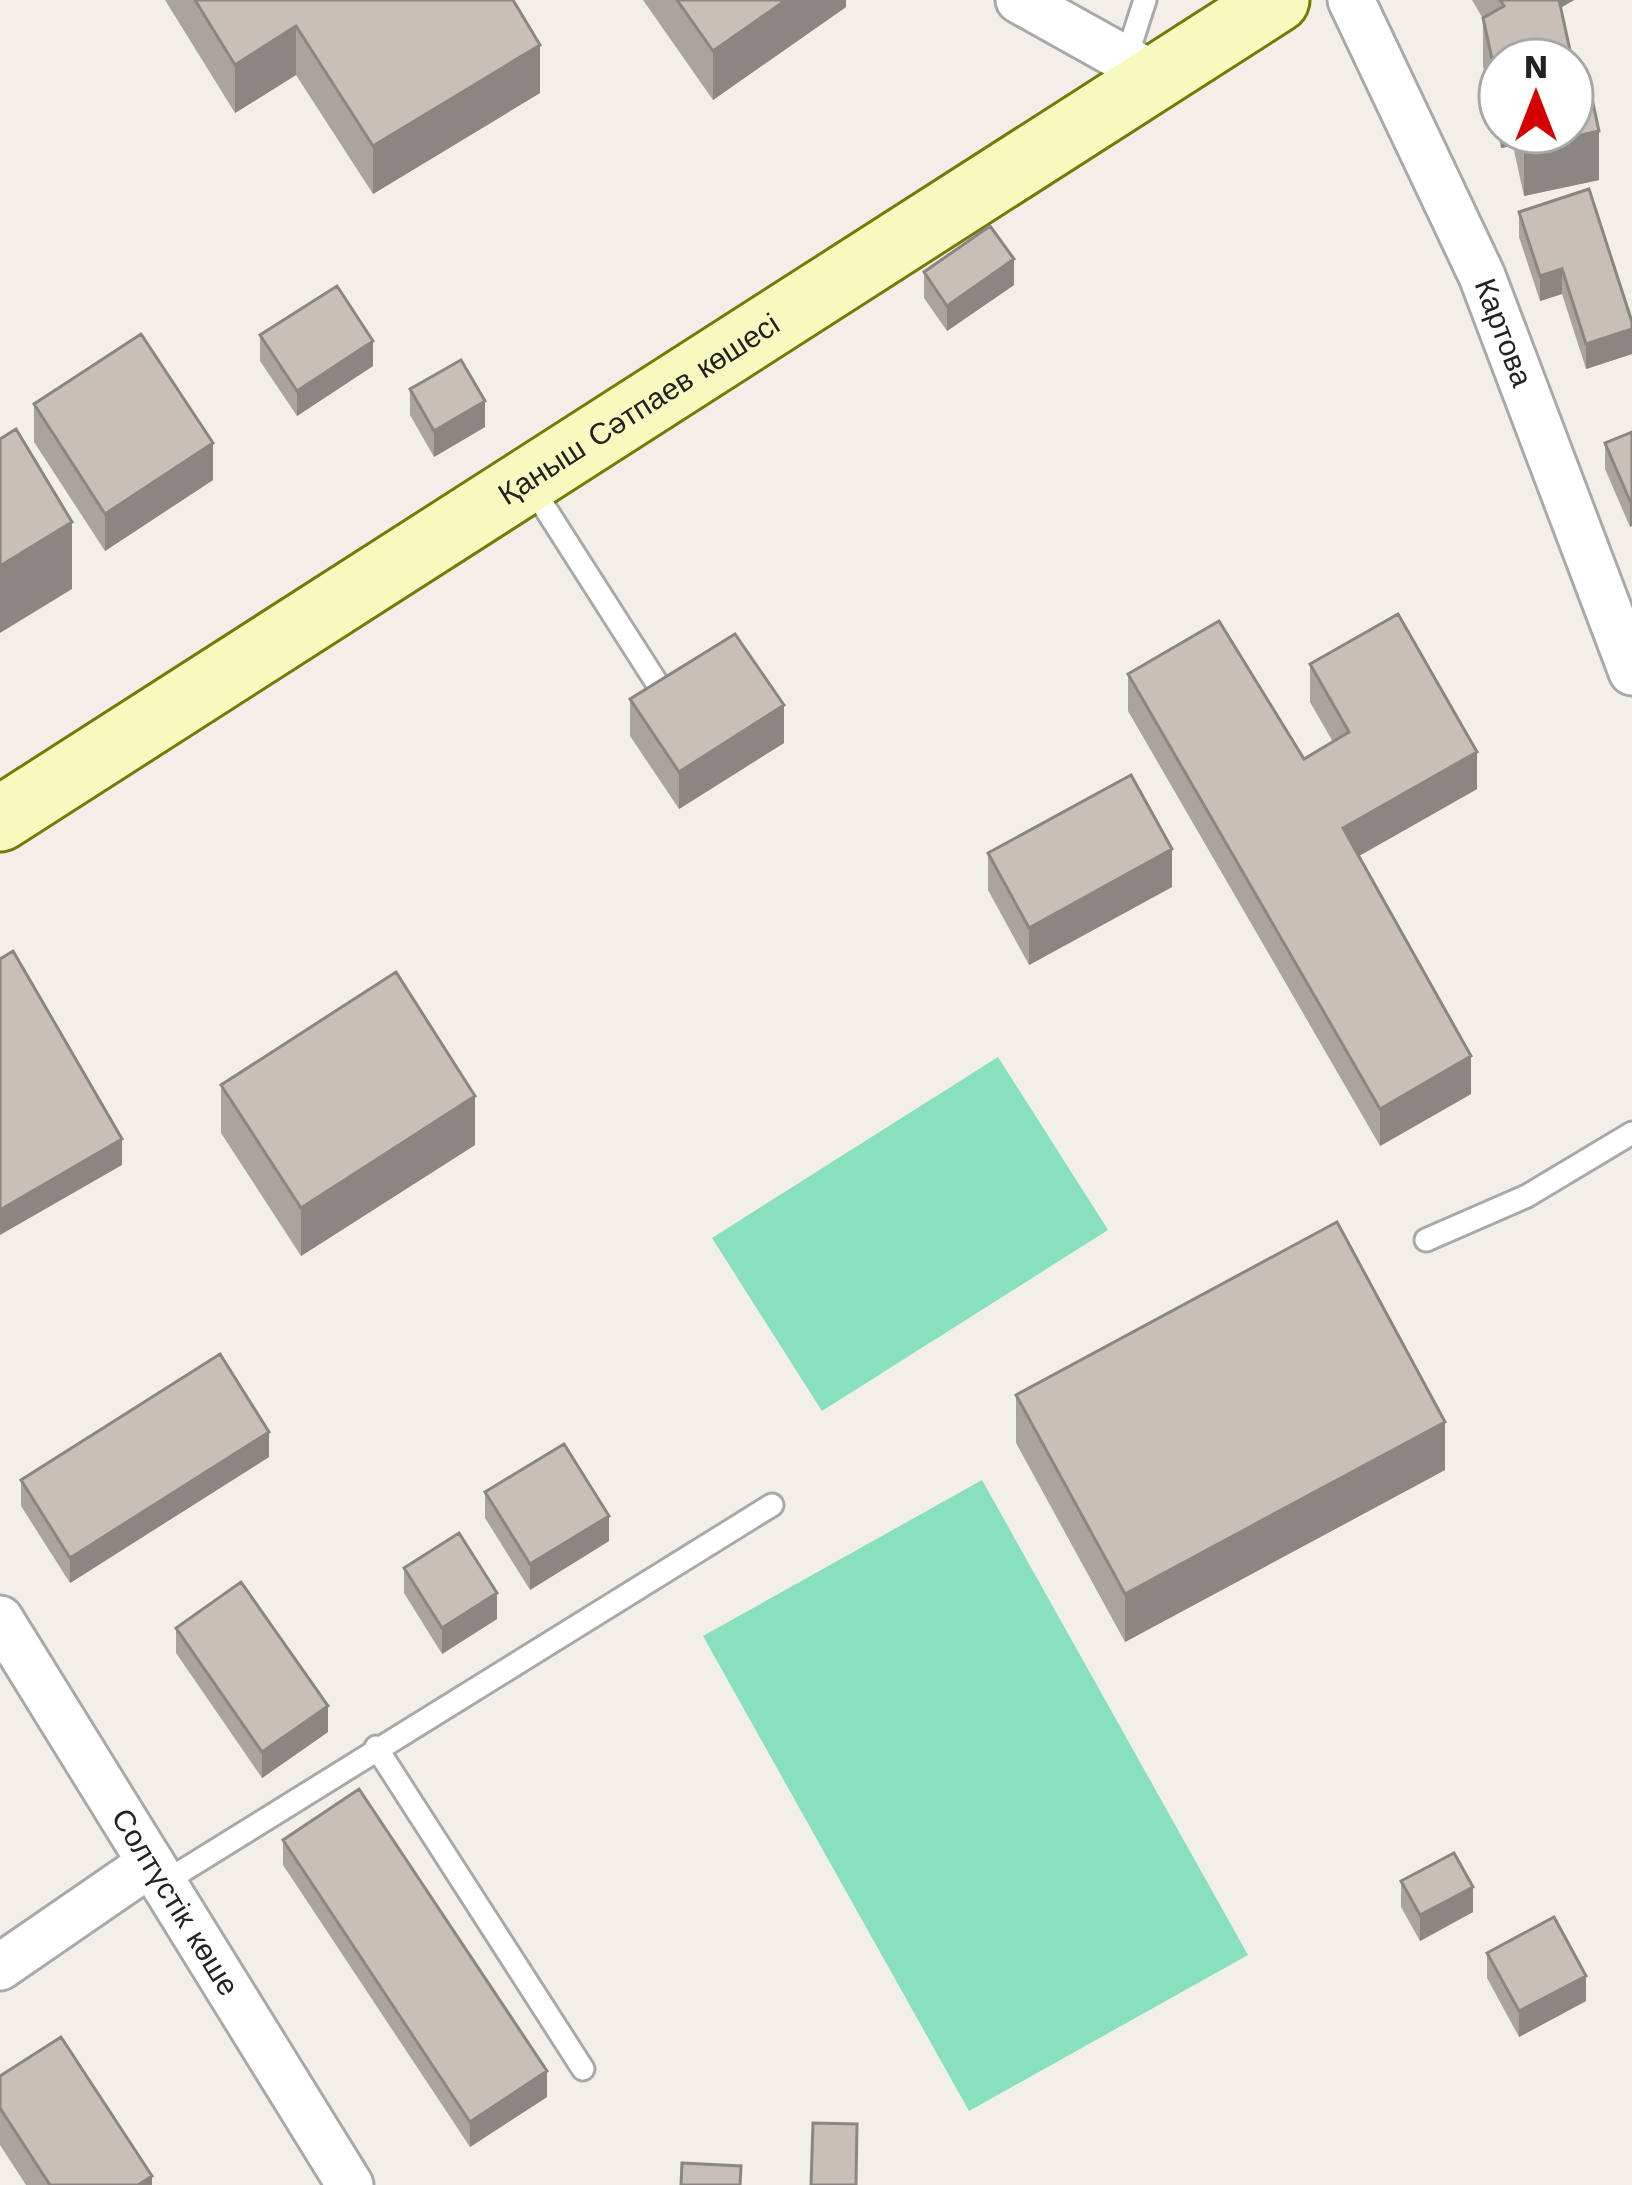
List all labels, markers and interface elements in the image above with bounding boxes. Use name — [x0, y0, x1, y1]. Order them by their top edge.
north arrow — [1476, 36, 1596, 156]
text: N — [1524, 47, 1548, 86]
street label: Картова — [1468, 274, 1540, 392]
street label: Қаныш Сәтпаев көшесі — [492, 306, 786, 512]
street label: Солтүстік көше — [105, 1802, 247, 2002]

